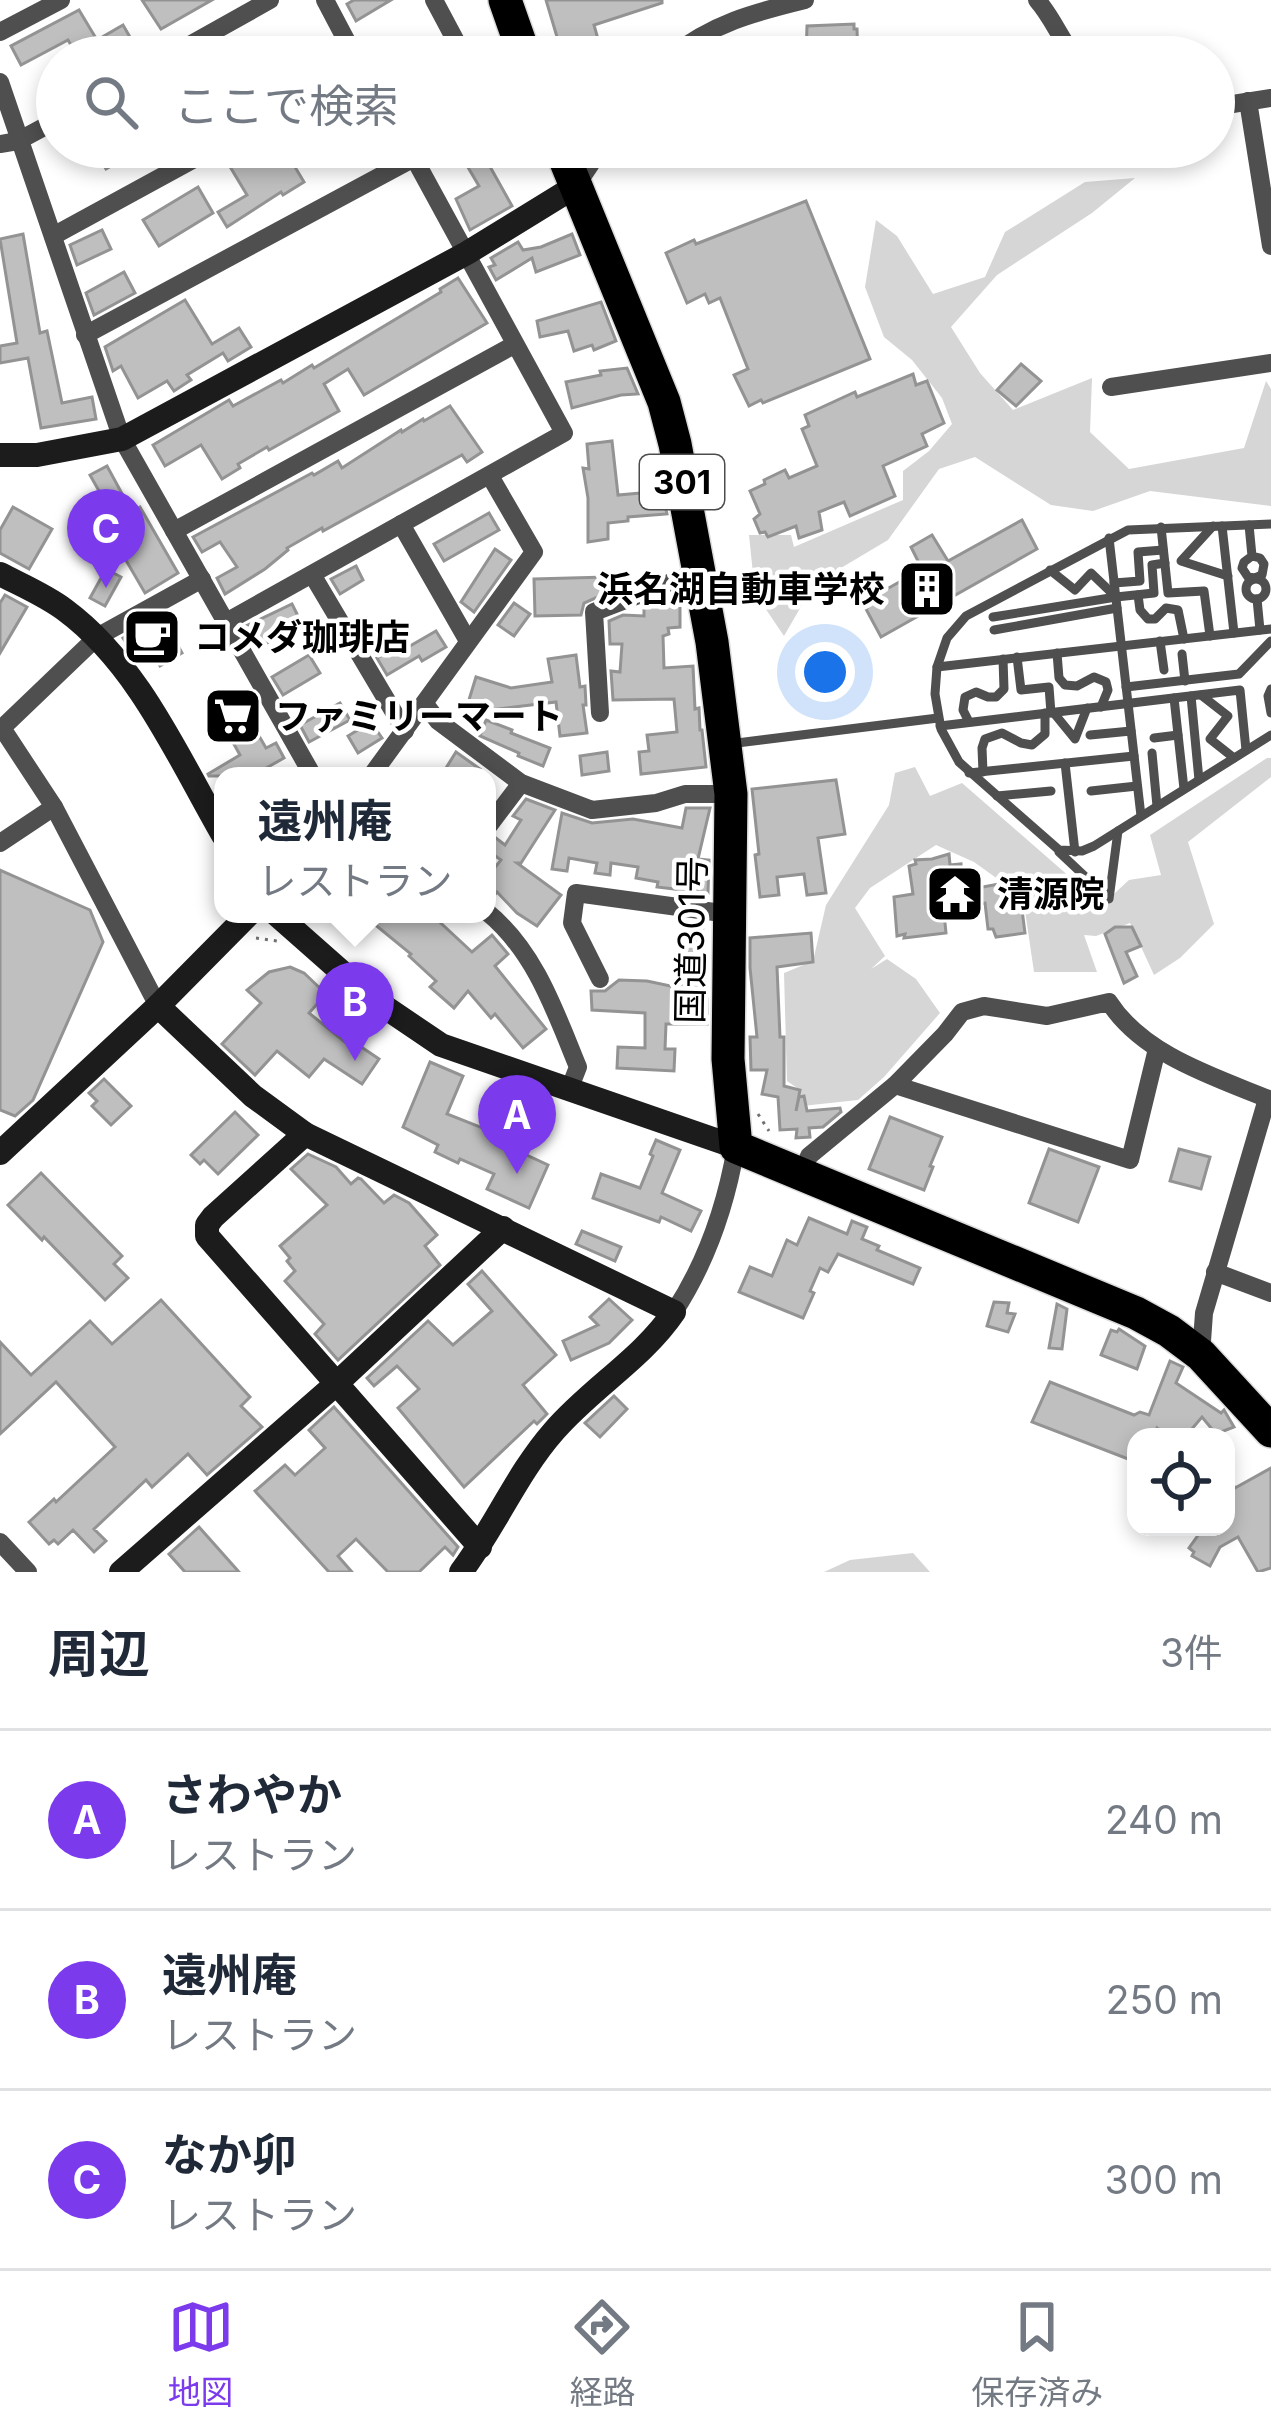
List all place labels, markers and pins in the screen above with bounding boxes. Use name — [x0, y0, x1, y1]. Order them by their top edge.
pin: C — [67, 489, 145, 588]
building icon: 浜名湖自動車学校 — [896, 558, 958, 620]
place label: 浜名湖自動車学校 — [597, 567, 885, 611]
cafe icon: コメダ珈琲店 — [121, 606, 183, 668]
place label: コメダ珈琲店 — [194, 615, 410, 659]
supermarket icon: ファミリーマート — [202, 685, 264, 747]
place label: ファミリーマート — [275, 694, 563, 738]
temple icon: 清源院 — [924, 863, 986, 925]
place label: 清源院 — [997, 872, 1105, 916]
pin: B — [316, 962, 394, 1061]
pin: A — [478, 1075, 556, 1174]

